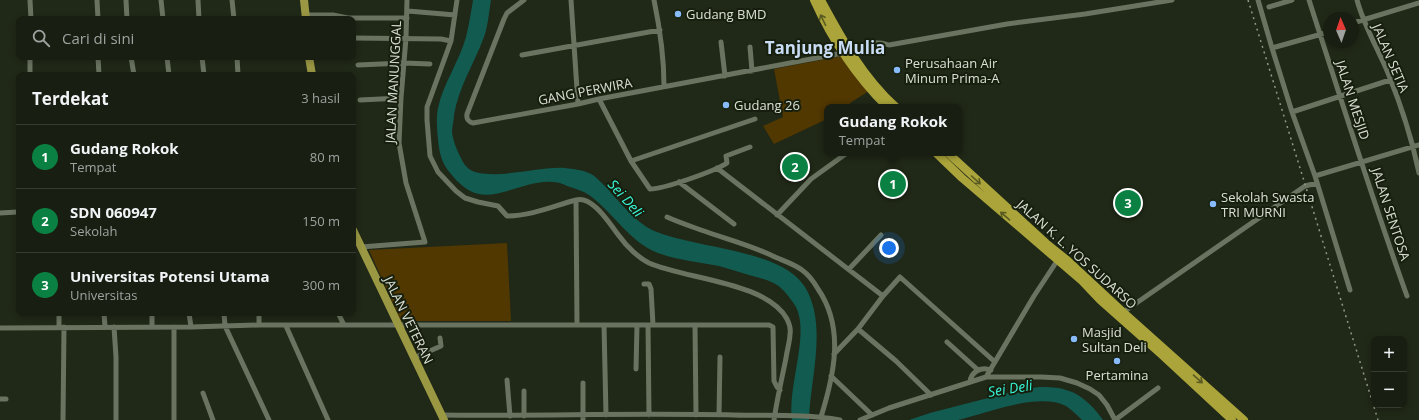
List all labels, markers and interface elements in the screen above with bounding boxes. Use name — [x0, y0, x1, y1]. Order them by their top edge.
place label: Gudang BMD — [686, 5, 767, 23]
marker: Gudang BMD — [673, 9, 683, 19]
north arrow — [1323, 12, 1359, 48]
one-way arrow — [819, 14, 826, 26]
search box — [16, 16, 356, 60]
street label: JALAN SETIA — [1368, 19, 1414, 96]
street label: JALAN MANUNGGAL — [381, 20, 405, 146]
icon: search — [30, 27, 52, 49]
text: Cari di sini — [62, 28, 134, 48]
district label: Tanjung Mulia — [765, 36, 885, 59]
place label: Perusahaan Air Minum Prima-A — [905, 54, 1000, 87]
street label: JALAN MESJID — [1331, 56, 1374, 142]
marker: Perusahaan Air Minum Prima-A — [892, 65, 902, 75]
street label: GANG PERWIRA — [537, 73, 634, 109]
text: Terdekat — [32, 87, 109, 110]
text: 3 hasil — [301, 89, 340, 107]
place label: Gudang 26 — [734, 96, 800, 114]
marker: Gudang 26 — [721, 100, 731, 110]
popup — [824, 104, 962, 156]
text: Gudang Rokok — [839, 111, 947, 131]
text: Tempat — [839, 131, 885, 149]
text: Gudang Rokok — [70, 138, 179, 158]
text: 1 — [41, 148, 49, 166]
text: 80 m — [310, 148, 340, 166]
pin: 2 — [782, 152, 808, 182]
text: Tempat — [70, 158, 116, 176]
street label: JALAN SENTOSA — [1367, 163, 1415, 263]
pin: 1 — [880, 169, 906, 199]
water label: Sei Deli — [604, 175, 648, 221]
one-way arrow — [971, 175, 981, 184]
pin: 3 — [1115, 188, 1141, 218]
place label: Sekolah Swasta TRI MURNI — [1221, 188, 1314, 221]
street label: JALAN K. L. YOS SUDARSO — [1012, 194, 1141, 313]
marker: Sekolah Swasta TRI MURNI — [1208, 199, 1218, 209]
text: SDN 060947 — [70, 202, 157, 222]
one-way arrow — [1000, 211, 1011, 220]
text: 2 — [41, 212, 49, 230]
text: 150 m — [302, 212, 340, 230]
text: Sekolah — [70, 222, 118, 240]
your location — [879, 238, 899, 258]
text: Universitas Potensi Utama — [70, 266, 270, 286]
street label: JALAN VETERAN — [379, 271, 438, 367]
text: 3 — [41, 276, 49, 294]
text: 300 m — [302, 276, 340, 294]
text: Universitas — [70, 286, 137, 304]
place label: Masjid Sultan Deli — [1082, 323, 1147, 356]
marker: Masjid Sultan Deli — [1069, 334, 1079, 344]
map controls — [1371, 336, 1407, 408]
button: + — [1371, 336, 1407, 372]
marker: Pertamina — [1112, 356, 1122, 366]
place label: Pertamina — [1086, 366, 1148, 384]
button: − — [1371, 372, 1407, 408]
water label: Sei Deli — [986, 375, 1034, 401]
one-way arrow — [1193, 375, 1203, 384]

